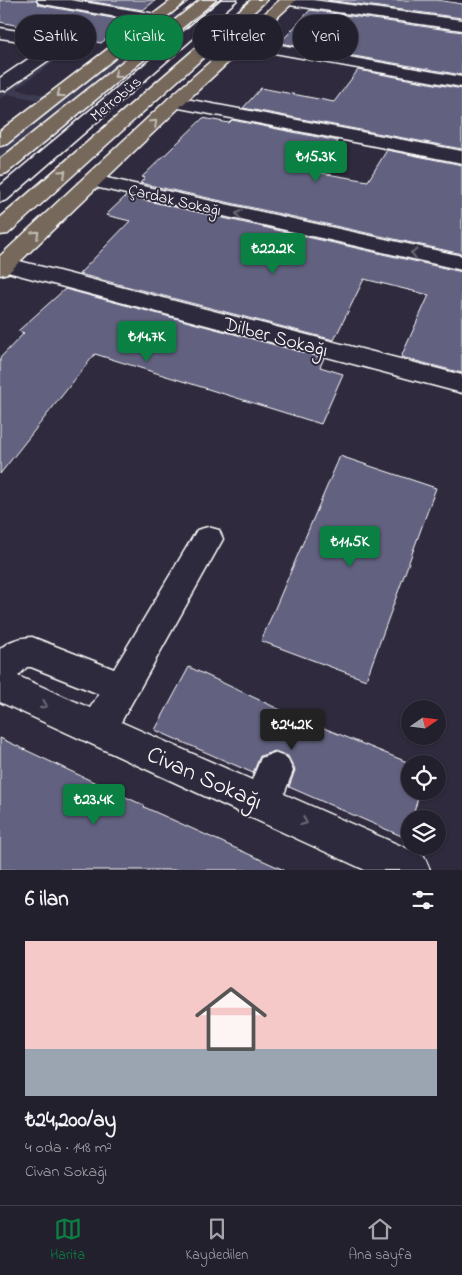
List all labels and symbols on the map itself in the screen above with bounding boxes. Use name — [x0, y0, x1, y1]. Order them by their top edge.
one-way arrow — [113, 69, 122, 78]
street label: Metrobüs — [85, 71, 147, 128]
one-way arrow — [56, 88, 66, 97]
one-way arrow — [148, 120, 157, 129]
pin: ₺15.3K — [275, 140, 357, 183]
one-way arrow — [57, 170, 66, 179]
street label: Çardak Sokağı — [126, 179, 224, 223]
one-way arrow — [234, 209, 243, 220]
one-way arrow — [30, 231, 39, 240]
pin: ₺22.2K — [232, 232, 314, 275]
one-way arrow — [410, 248, 419, 259]
street label: Dilber Sokağı — [219, 310, 331, 367]
pin: ₺14.7K — [106, 320, 188, 363]
pin: ₺11.5K — [309, 526, 391, 568]
one-way arrow — [39, 699, 48, 709]
north arrow — [401, 700, 446, 745]
pin: ₺24.2K — [251, 708, 333, 751]
street label: Civan Sokağı — [141, 738, 267, 820]
pin: ₺23.4K — [53, 784, 135, 826]
one-way arrow — [299, 816, 308, 827]

